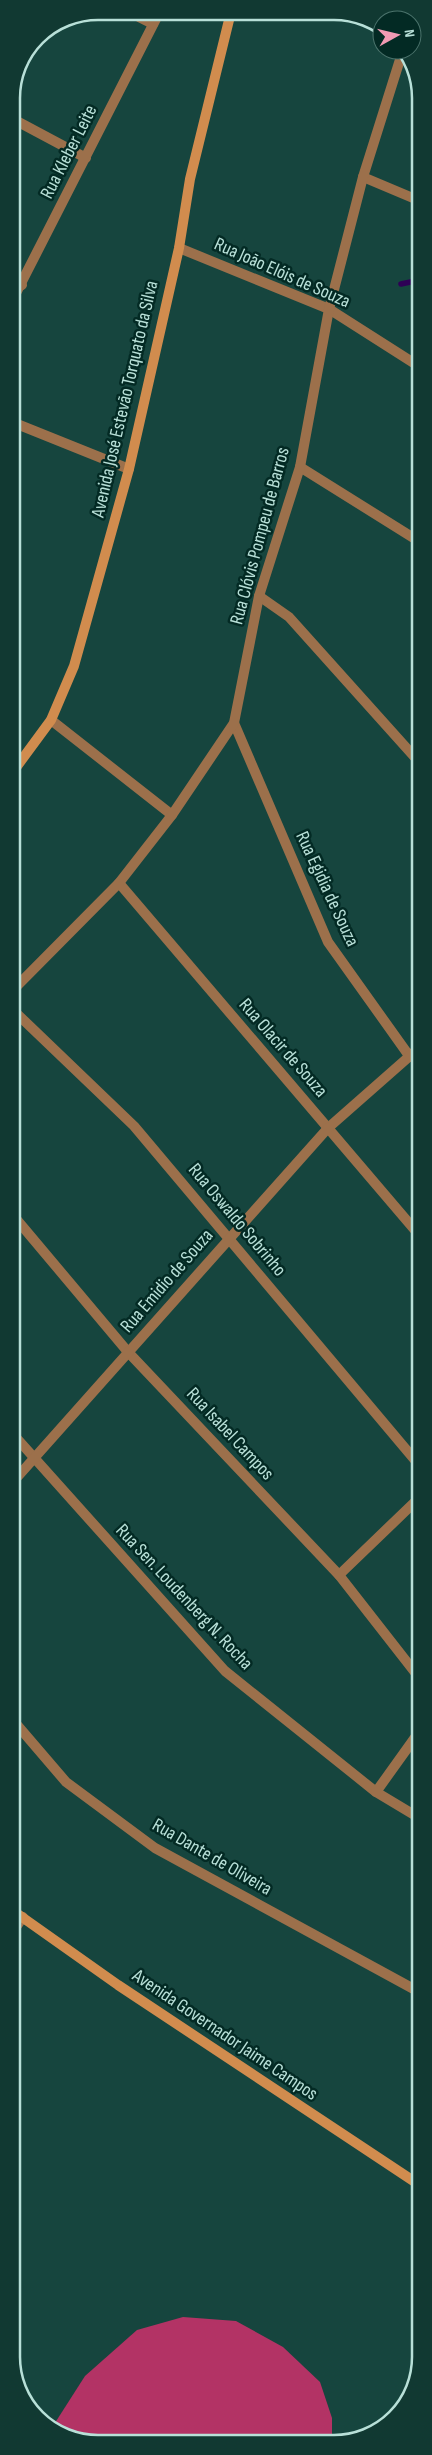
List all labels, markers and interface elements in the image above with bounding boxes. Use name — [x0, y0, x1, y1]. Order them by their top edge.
north arrow — [372, 10, 422, 60]
text: N — [400, 28, 418, 38]
street label: Rua Kleber Leite — [36, 101, 102, 203]
street label: Rua João Elóis de Souza — [210, 233, 354, 313]
street label: Avenida José Estevão Torquato da Silva — [86, 278, 163, 520]
street label: Rua Clóvis Pompeu de Barros — [225, 445, 295, 627]
street label: Rua Egidia de Souza — [290, 828, 364, 950]
street label: Rua Olacir de Souza — [234, 994, 332, 1102]
street label: Rua Oswaldo Sobrinho — [183, 1159, 291, 1281]
street label: Rua Emidio de Souza — [116, 1225, 218, 1337]
street label: Rua Isabel Campos — [181, 1383, 279, 1485]
street label: Rua Sen. Loudenberg N. Rocha — [111, 1519, 257, 1675]
street label: Rua Dante de Oliveira — [148, 1813, 276, 1901]
street label: Avenida Governador Jaime Campos — [127, 1964, 322, 2106]

